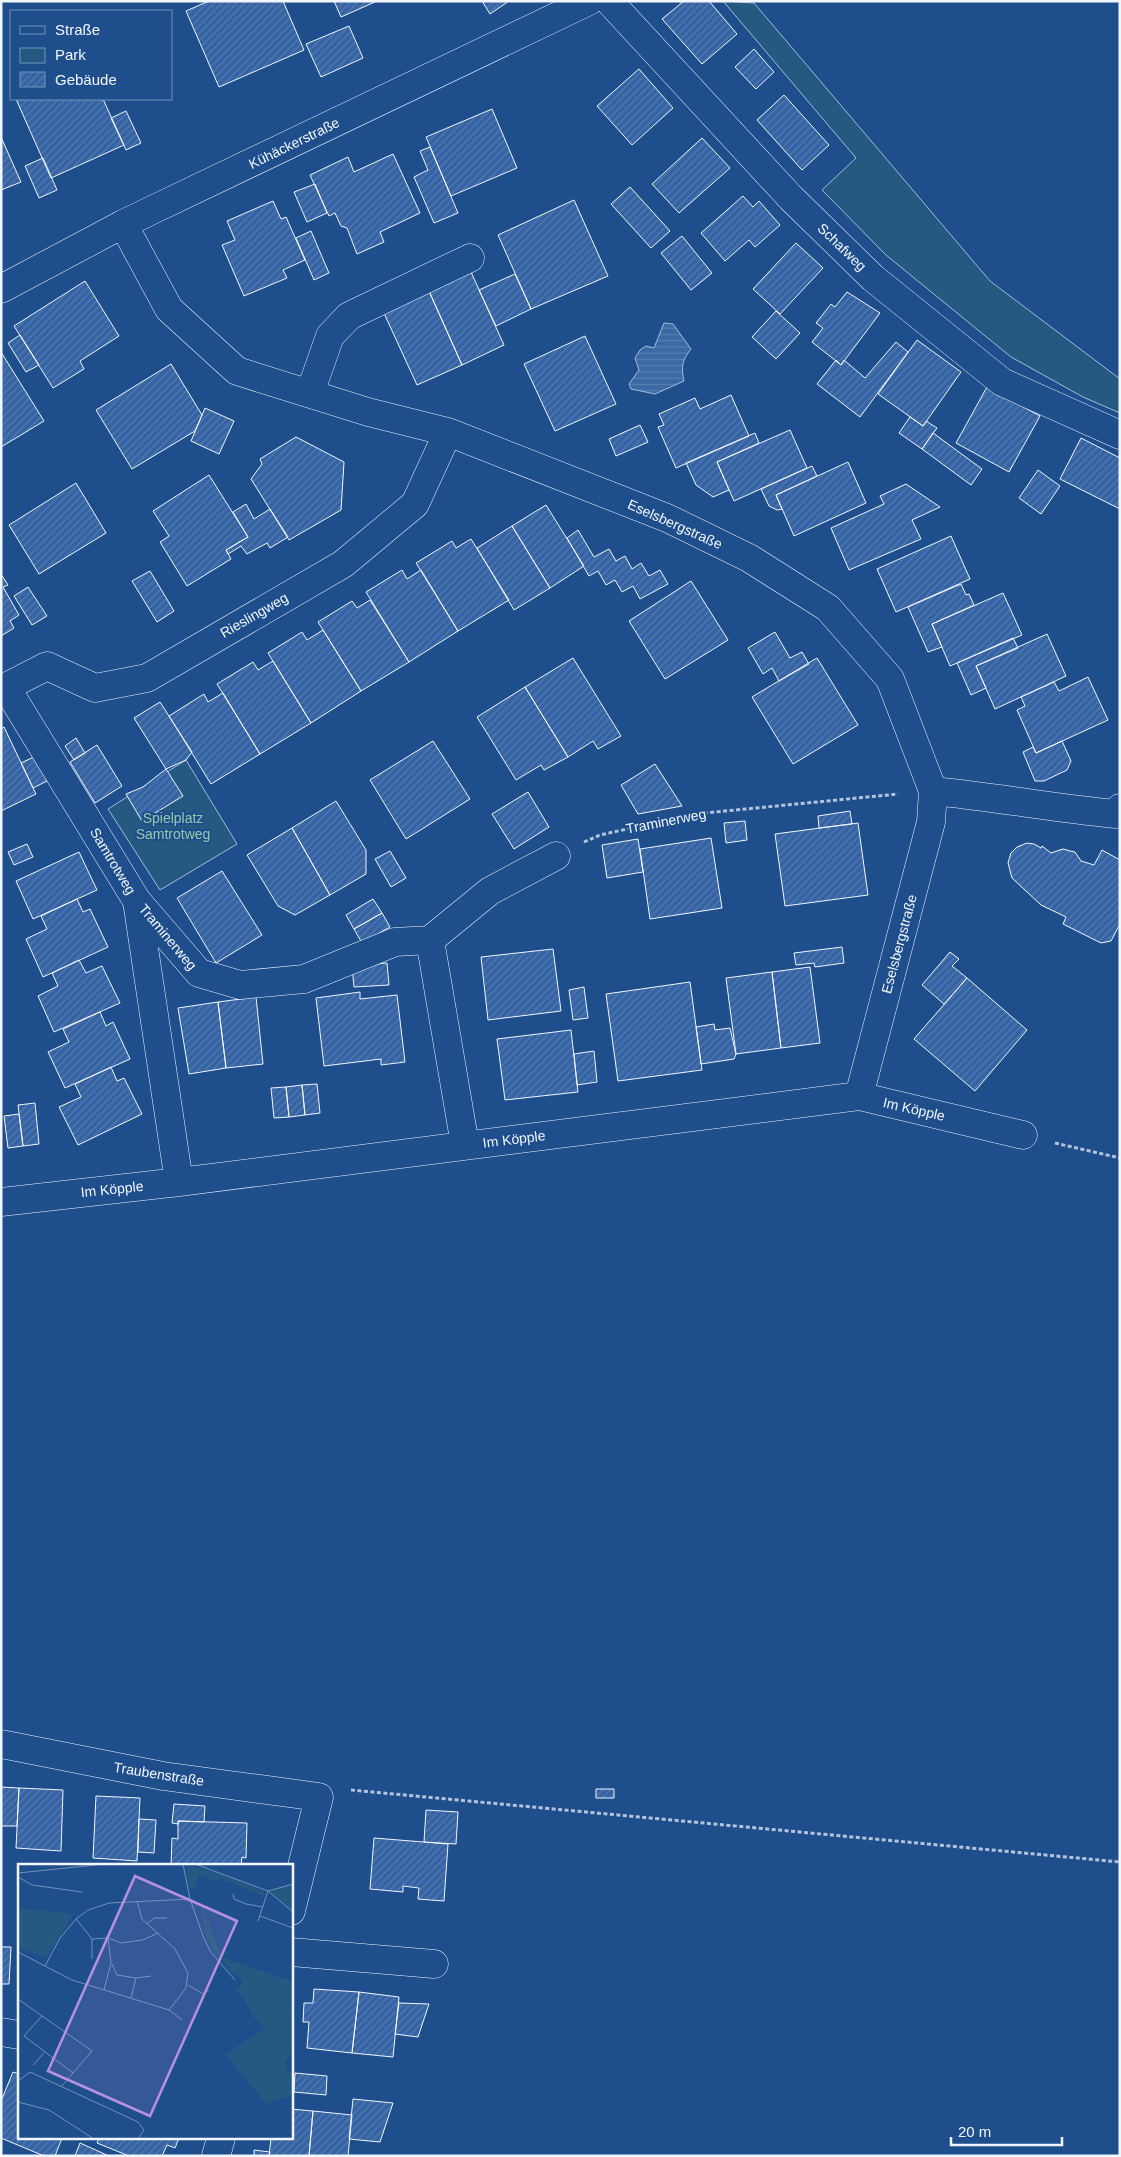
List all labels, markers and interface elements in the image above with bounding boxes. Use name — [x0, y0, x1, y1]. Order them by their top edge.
legend — [10, 10, 172, 100]
text: Straße — [55, 21, 100, 38]
text: Park — [55, 46, 86, 63]
text: Gebäude — [55, 71, 117, 88]
street label: Kühäckerstraße — [246, 114, 342, 172]
street label: Schafweg — [814, 220, 870, 274]
street label: Eselsbergstraße — [625, 496, 725, 552]
street label: Rieslingweg — [217, 589, 291, 641]
street label: Traminerweg — [625, 805, 707, 837]
park label: Spielplatz Samtrotweg — [136, 810, 210, 842]
street label: Samtrotweg — [87, 825, 139, 897]
street label: Eselsbergstraße — [878, 892, 920, 995]
street label: Traminerweg — [136, 901, 200, 973]
street label: Im Köpple — [881, 1094, 947, 1124]
street label: Im Köpple — [482, 1127, 546, 1151]
street label: Im Köpple — [80, 1178, 144, 1200]
street label: Traubenstraße — [113, 1759, 206, 1789]
inset map — [18, 1864, 292, 2140]
scale bar — [951, 2114, 1062, 2146]
text: 20 m — [958, 2123, 991, 2140]

